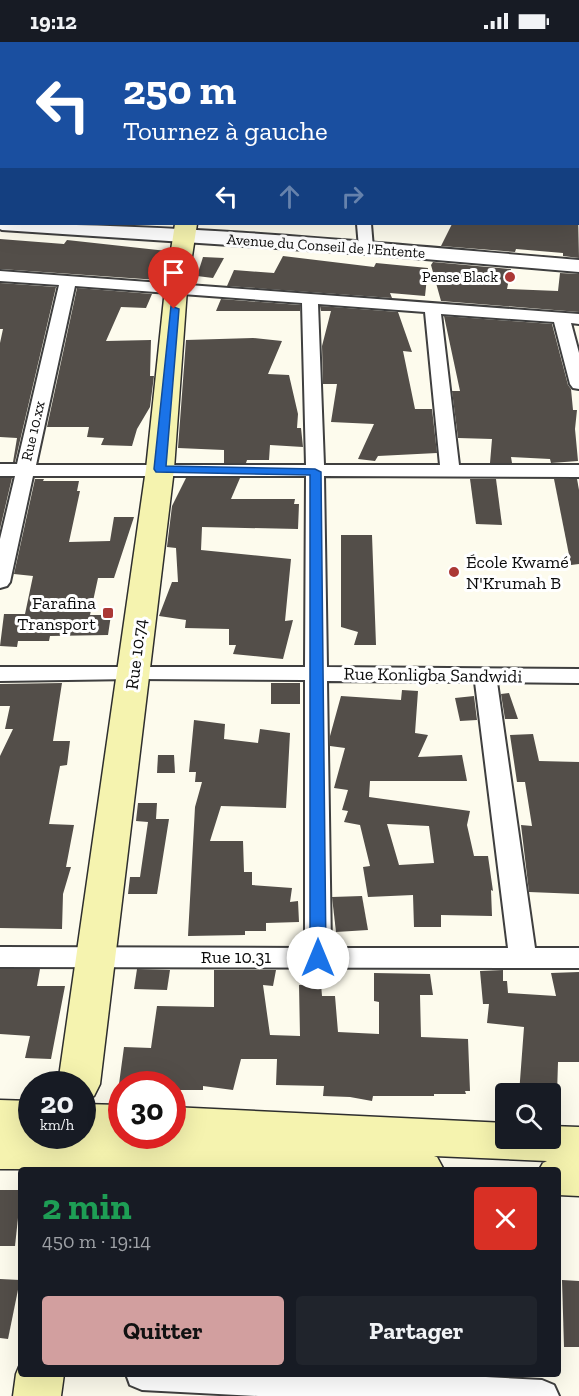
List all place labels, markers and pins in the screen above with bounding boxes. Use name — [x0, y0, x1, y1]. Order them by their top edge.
pin — [148, 247, 199, 309]
place label: Pense Black — [422, 268, 498, 286]
marker: Pense Black — [503, 270, 517, 284]
place label: École Kwamé N'Krumah B — [466, 551, 569, 594]
marker: École Kwamé N'Krumah B — [447, 565, 461, 579]
place label: Farafina Transport — [17, 592, 96, 635]
marker: Farafina Transport — [101, 606, 115, 620]

